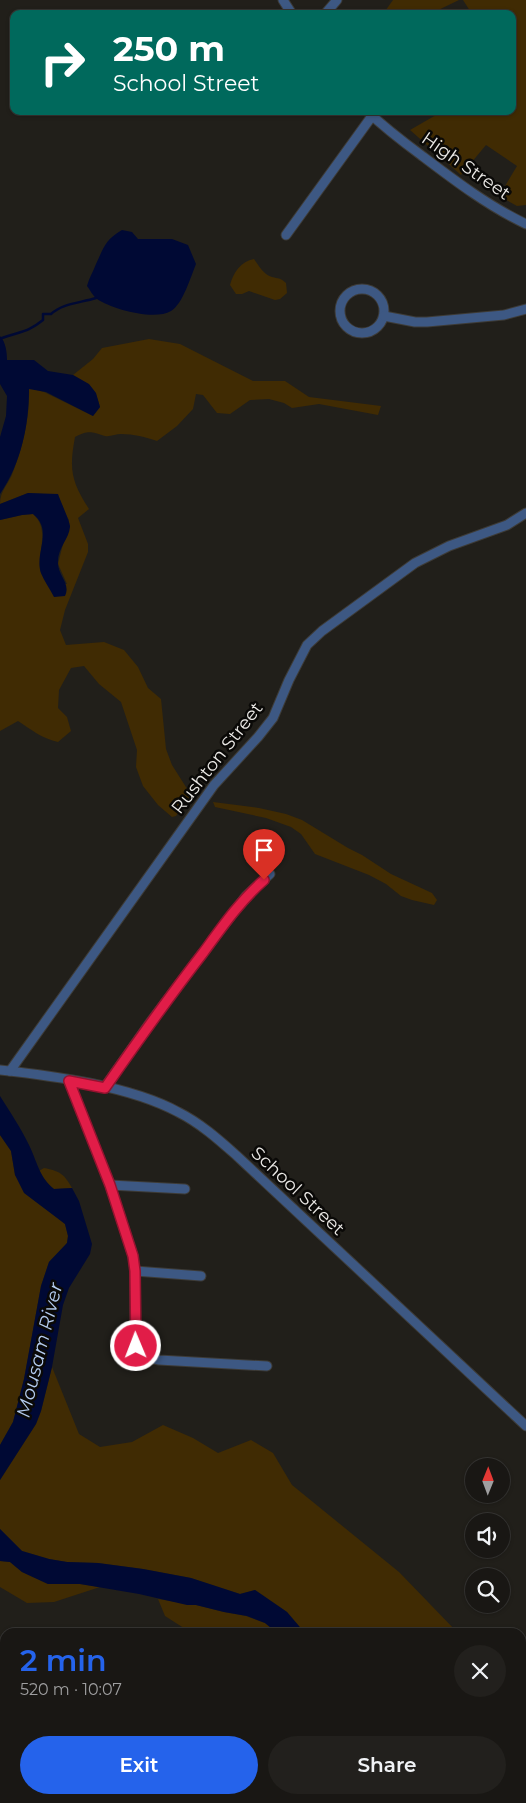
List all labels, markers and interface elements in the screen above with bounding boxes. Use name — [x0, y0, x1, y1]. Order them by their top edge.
text: 250 m — [113, 27, 225, 70]
icon: right — [30, 30, 95, 95]
text: School Street — [113, 70, 259, 97]
street label: High Street — [417, 127, 515, 205]
street label: Rushton Street — [167, 698, 267, 818]
pin — [243, 829, 285, 880]
icon: arrive — [250, 836, 278, 864]
street label: School Street — [247, 1142, 349, 1240]
water label: Mousam River — [12, 1280, 67, 1420]
position arrow — [109, 1319, 161, 1371]
north arrow — [465, 1458, 510, 1502]
map controls — [465, 1458, 510, 1613]
button: sound — [465, 1513, 510, 1558]
button: search — [465, 1568, 510, 1613]
text: 2 min — [20, 1642, 107, 1679]
button: close — [454, 1645, 506, 1697]
text: 520 m · 10:07 — [20, 1680, 122, 1699]
button: Exit — [20, 1736, 258, 1794]
button: Share — [268, 1736, 506, 1794]

